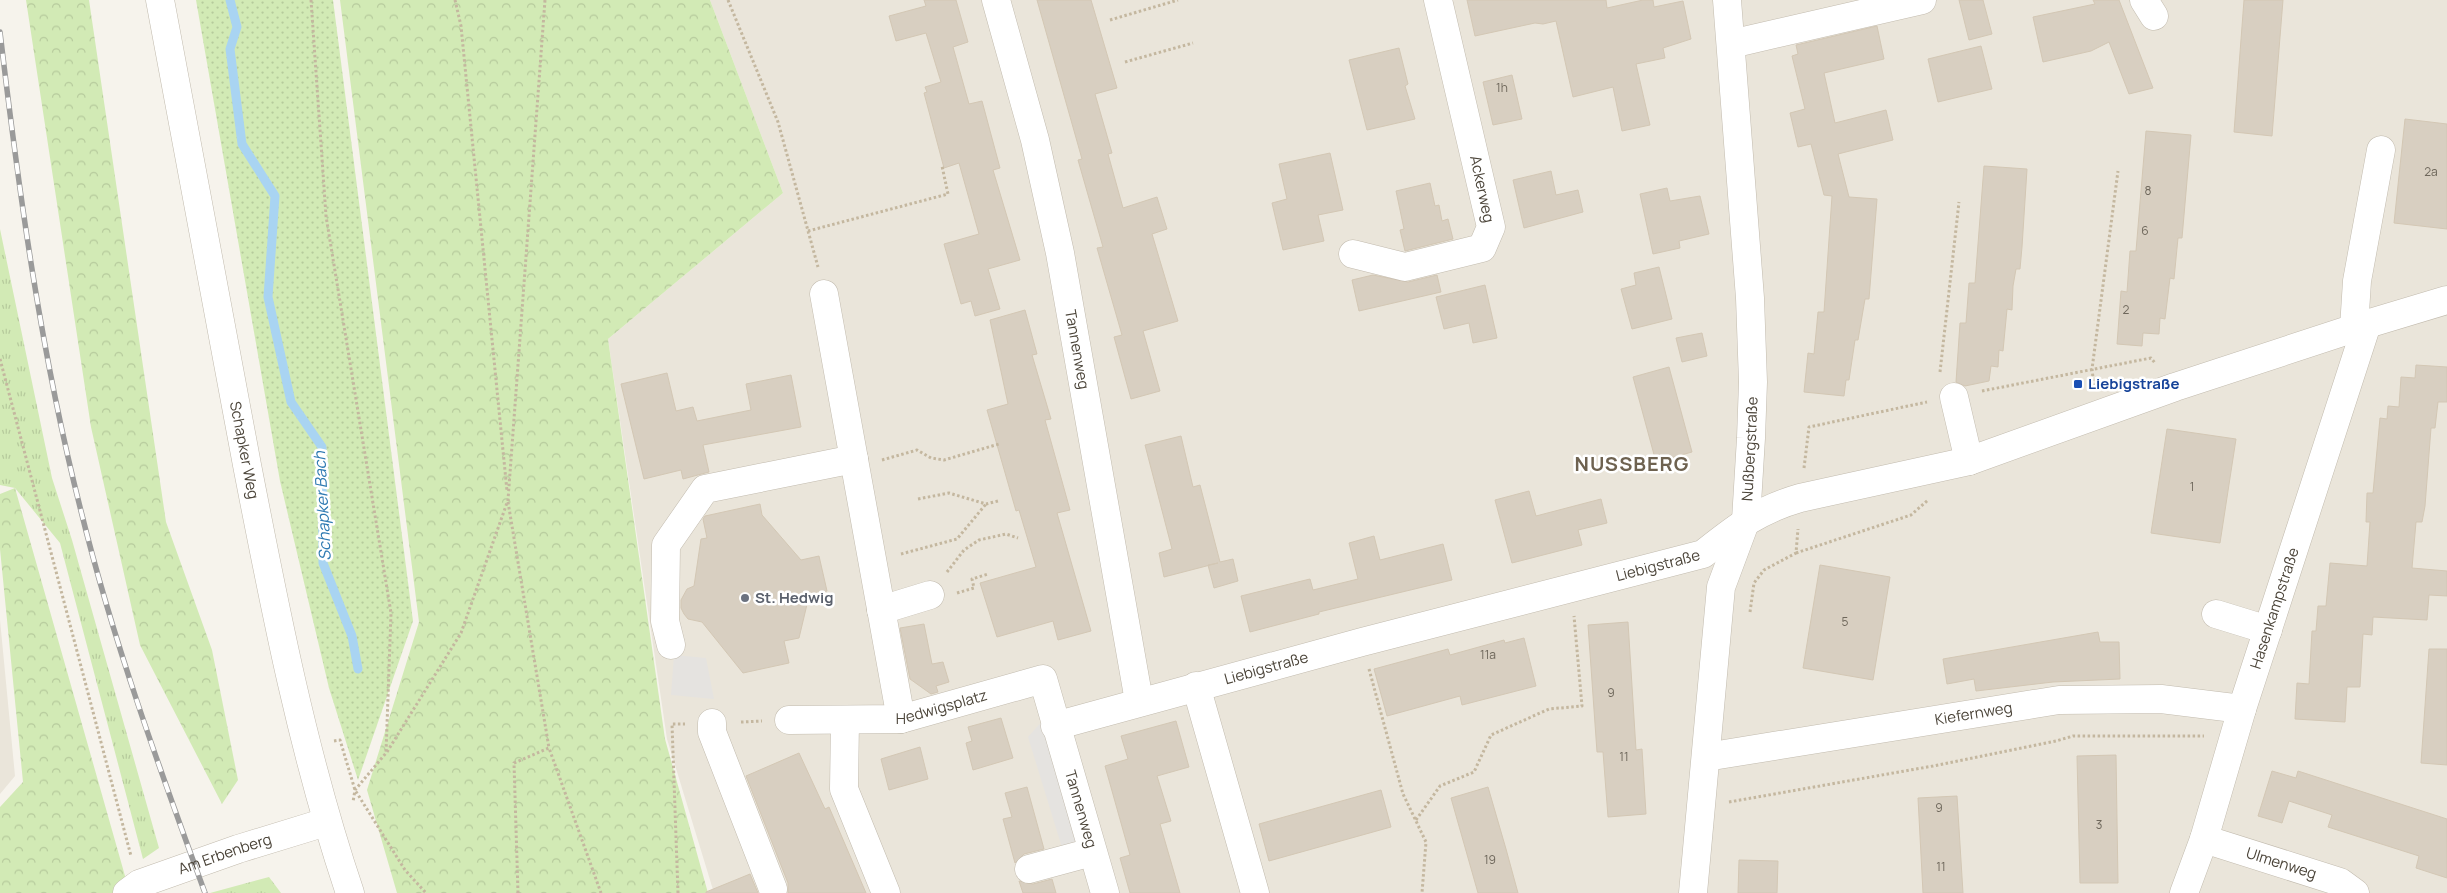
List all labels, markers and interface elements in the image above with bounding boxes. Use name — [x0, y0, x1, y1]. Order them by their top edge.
house number: 1h — [1496, 79, 1508, 96]
street label: Ackerweg — [1465, 153, 1500, 224]
house number: 2a — [2424, 163, 2438, 180]
house number: 8 — [2145, 182, 2152, 199]
house number: 6 — [2141, 222, 2149, 239]
house number: 2 — [2123, 301, 2130, 318]
street label: Tannenweg — [1060, 308, 1095, 391]
place label: Liebigstraße — [2088, 373, 2180, 394]
marker: Liebigstraße — [2072, 378, 2084, 390]
street label: Nußbergstraße — [1736, 396, 1762, 502]
street label: Schapker Weg — [225, 399, 264, 501]
water label: Schapker Bach — [308, 450, 336, 561]
district label: NUSSBERG — [1575, 450, 1689, 477]
house number: 1 — [2190, 478, 2194, 495]
street label: Liebigstraße — [1613, 544, 1703, 586]
street label: Hasenkampstraße — [2245, 544, 2304, 671]
place label: St. Hedwig — [755, 587, 834, 608]
marker: St. Hedwig — [739, 592, 751, 604]
house number: 5 — [1842, 613, 1849, 630]
street label: Liebigstraße — [1222, 646, 1311, 689]
house number: 11a — [1480, 646, 1496, 663]
street label: Hedwigsplatz — [896, 684, 990, 729]
house number: 9 — [1607, 684, 1615, 701]
street label: Kiefernweg — [1933, 697, 2014, 730]
house number: 11 — [1619, 748, 1629, 765]
street label: Tannenweg — [1060, 767, 1102, 851]
house number: 9 — [1935, 799, 1943, 816]
house number: 3 — [2096, 816, 2102, 833]
street label: Am Erbenberg — [175, 828, 274, 879]
street label: Ulmenweg — [2243, 842, 2319, 884]
house number: 19 — [1484, 851, 1496, 868]
house number: 11 — [1936, 858, 1946, 875]

